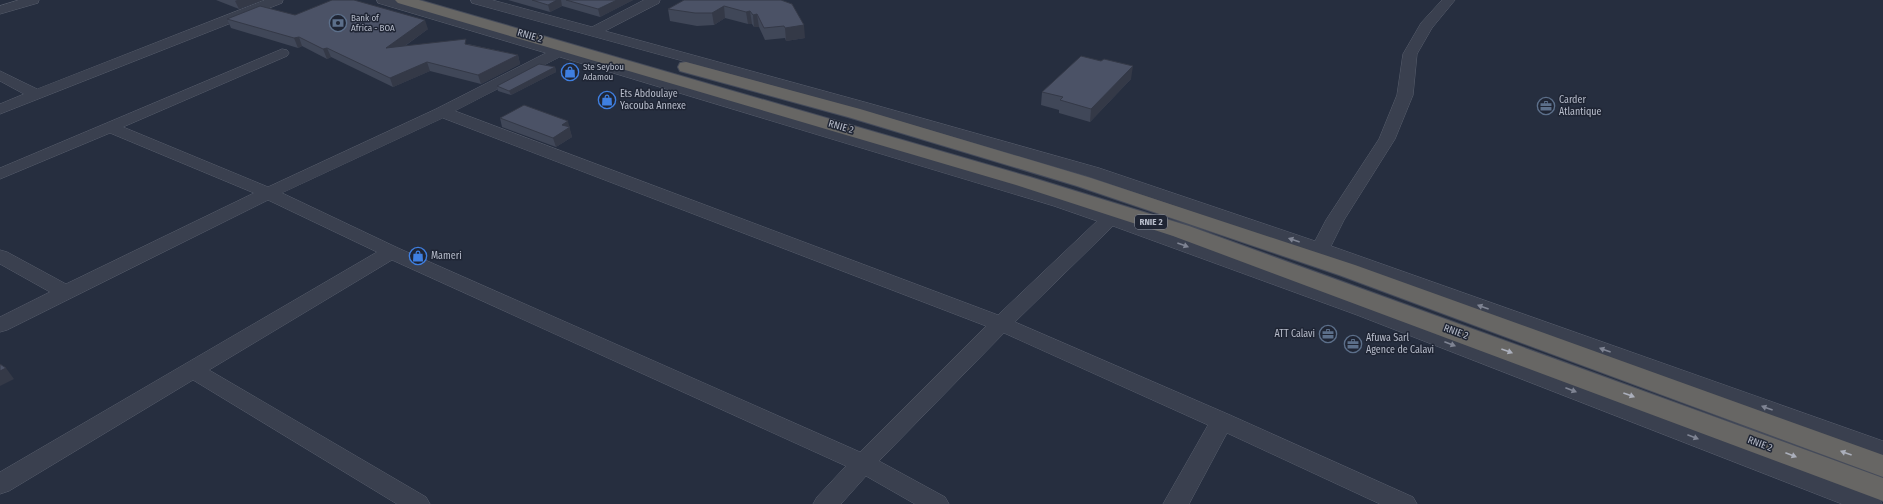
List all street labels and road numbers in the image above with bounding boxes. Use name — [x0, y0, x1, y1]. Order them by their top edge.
street label: RNIE 2 — [516, 27, 545, 45]
street label: RNIE 2 — [827, 118, 856, 136]
road number: RNIE 2 — [1135, 215, 1167, 229]
street label: RNIE 2 — [1442, 322, 1471, 342]
street label: RNIE 2 — [1746, 434, 1775, 454]

